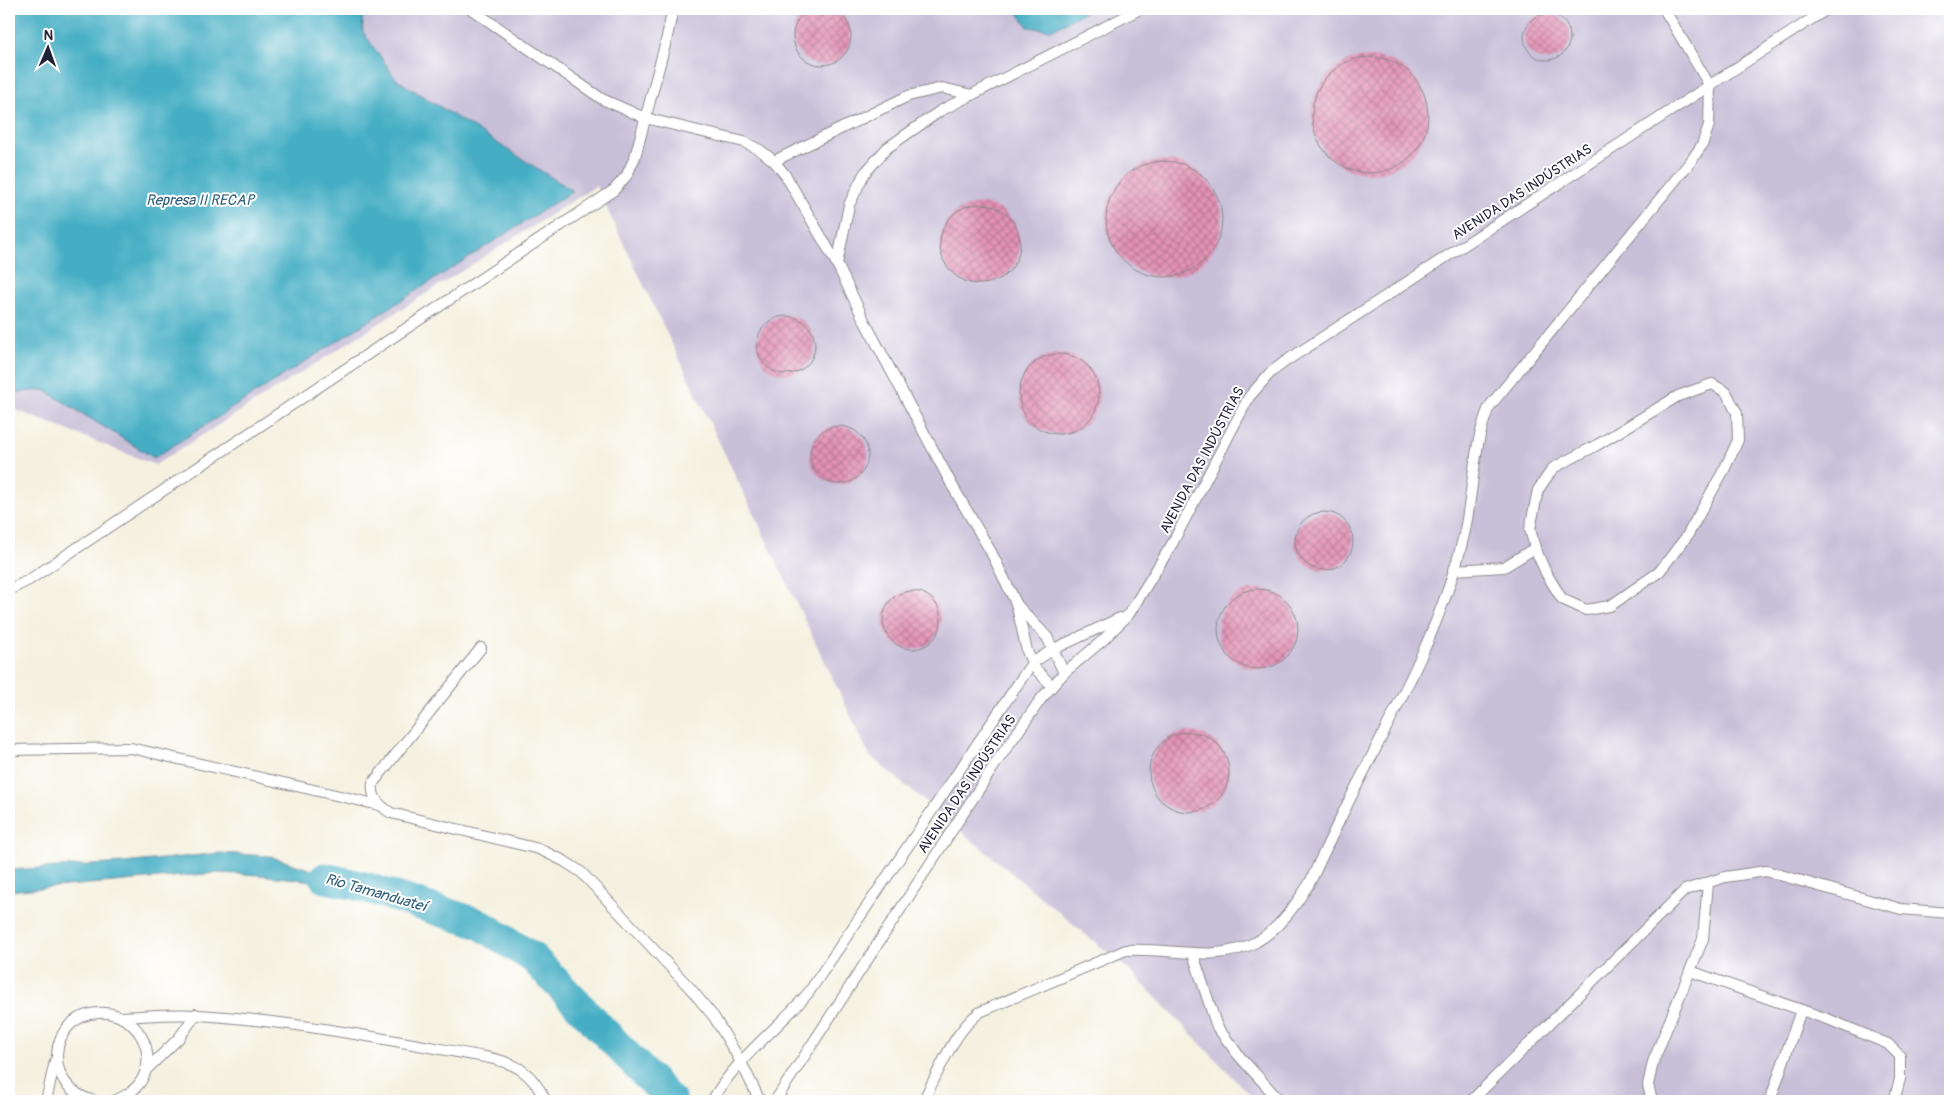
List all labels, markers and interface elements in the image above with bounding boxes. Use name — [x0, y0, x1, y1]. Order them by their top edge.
north arrow — [22, 22, 72, 72]
text: N — [43, 27, 53, 44]
street label: AVENIDA DAS INDÚSTRIAS — [1449, 140, 1595, 244]
water label: Represa II RECAP — [146, 191, 256, 210]
street label: AVENIDA DAS INDÚSTRIAS — [1156, 384, 1248, 536]
street label: AVENIDA DAS INDÚSTRIAS — [914, 712, 1020, 856]
water label: Rio Tamanduateí — [323, 869, 432, 917]

